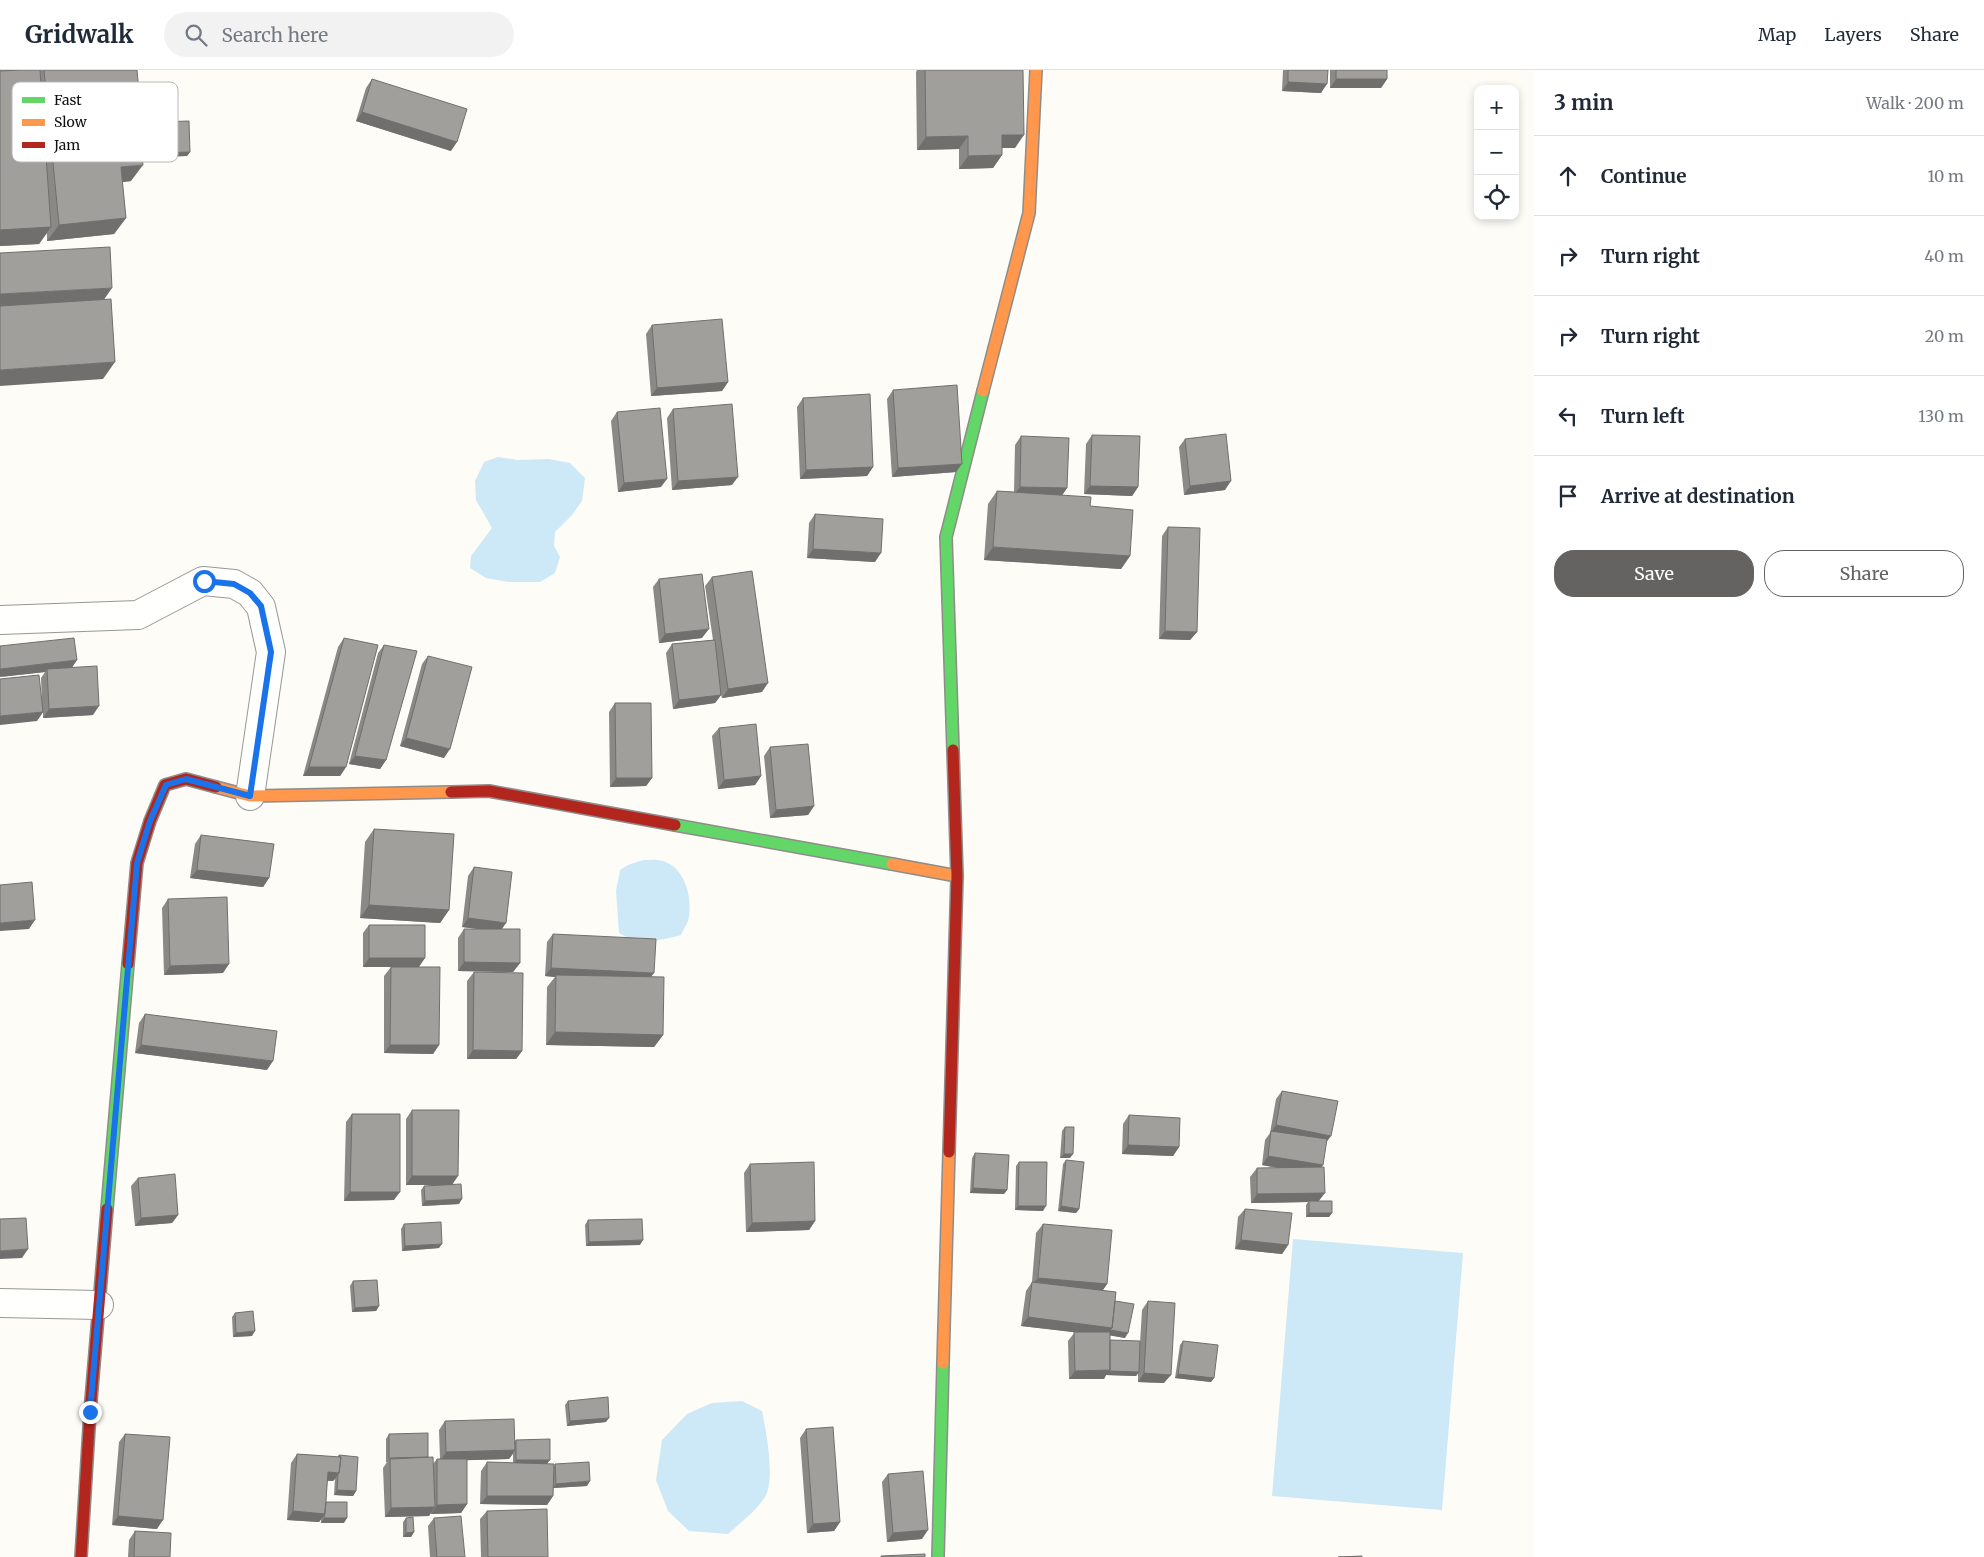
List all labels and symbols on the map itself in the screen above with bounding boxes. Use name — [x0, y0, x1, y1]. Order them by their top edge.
legend — [12, 82, 178, 162]
text: Fast — [54, 91, 82, 109]
text: Slow — [54, 113, 87, 131]
text: Jam — [53, 136, 80, 154]
route start — [193, 570, 216, 593]
route end — [79, 1401, 102, 1424]

